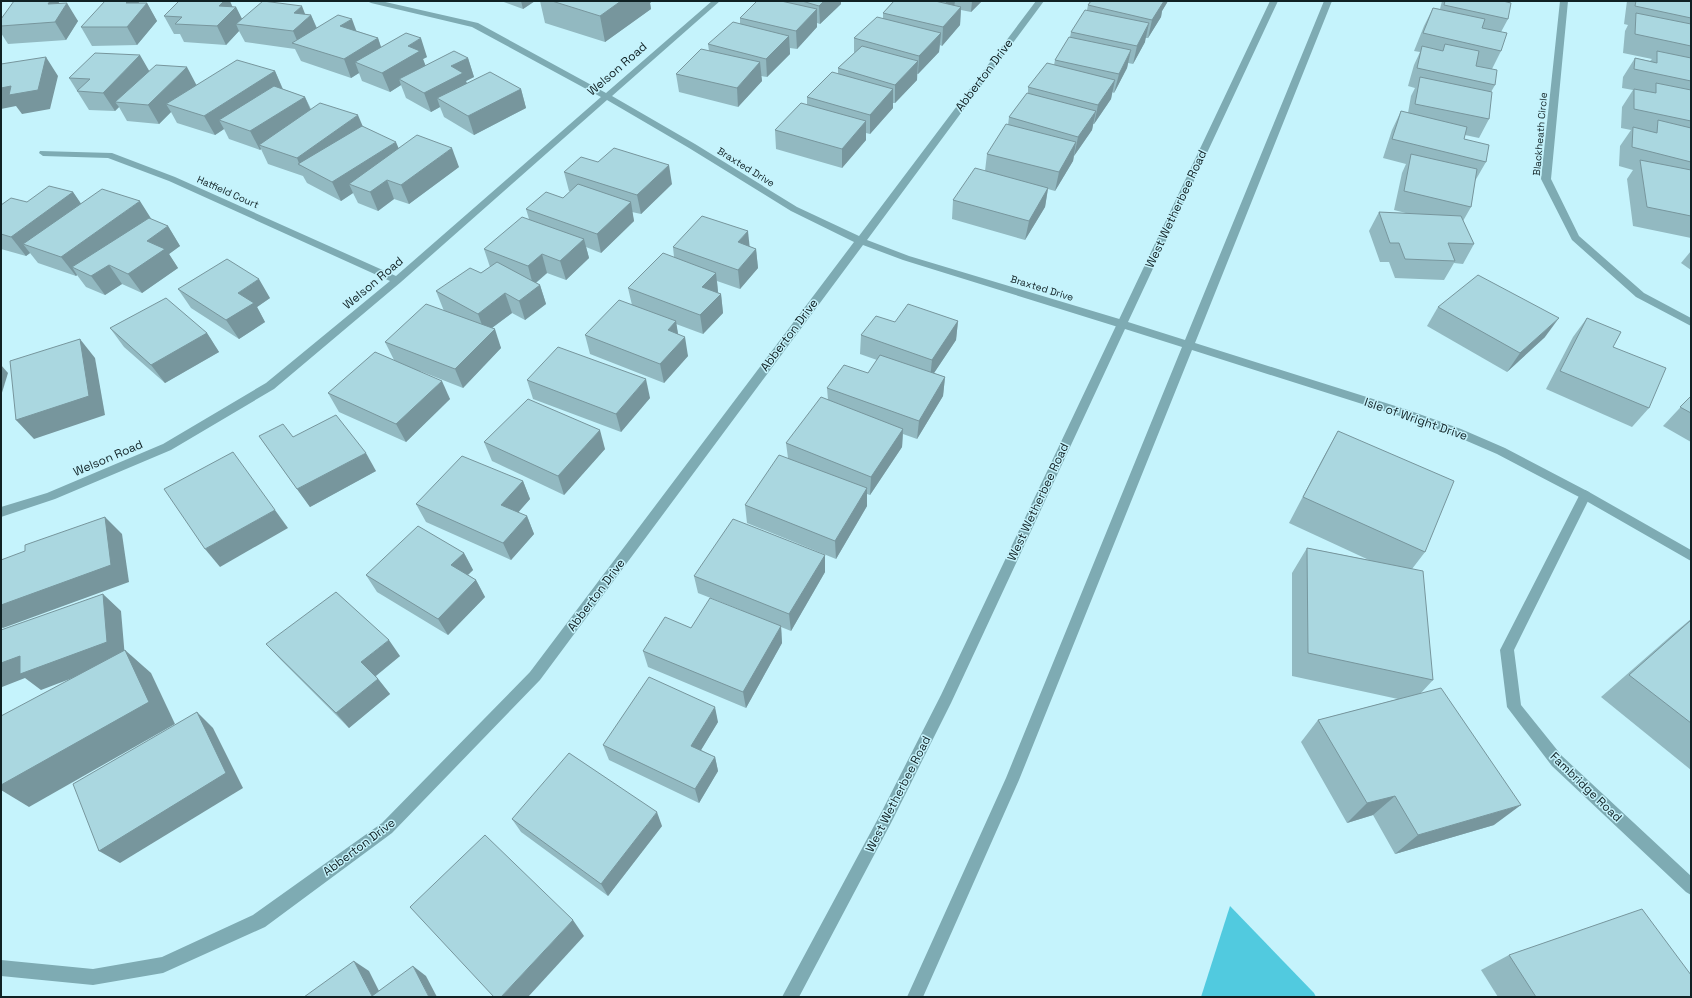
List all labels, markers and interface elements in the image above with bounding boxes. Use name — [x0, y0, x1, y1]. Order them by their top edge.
street label: Abberton Drive — [952, 36, 1016, 114]
street label: Welson Road — [584, 39, 650, 99]
street label: Blackheath Circle — [1530, 92, 1550, 176]
street label: Braxted Drive — [715, 144, 777, 190]
street label: West Wetherbee Road — [1142, 147, 1210, 271]
street label: Hatfield Court — [195, 173, 261, 212]
street label: Welson Road — [340, 253, 406, 313]
street label: Braxted Drive — [1009, 272, 1075, 304]
street label: Abberton Drive — [757, 296, 821, 374]
street label: Isle of Wright Drive — [1362, 394, 1470, 444]
street label: Welson Road — [71, 436, 145, 480]
street label: West Wetherbee Road — [1004, 440, 1072, 564]
street label: Abberton Drive — [564, 556, 628, 634]
street label: West Wetherbee Road — [862, 733, 934, 855]
street label: Fambridge Road — [1547, 749, 1625, 825]
street label: Abberton Drive — [320, 815, 398, 879]

